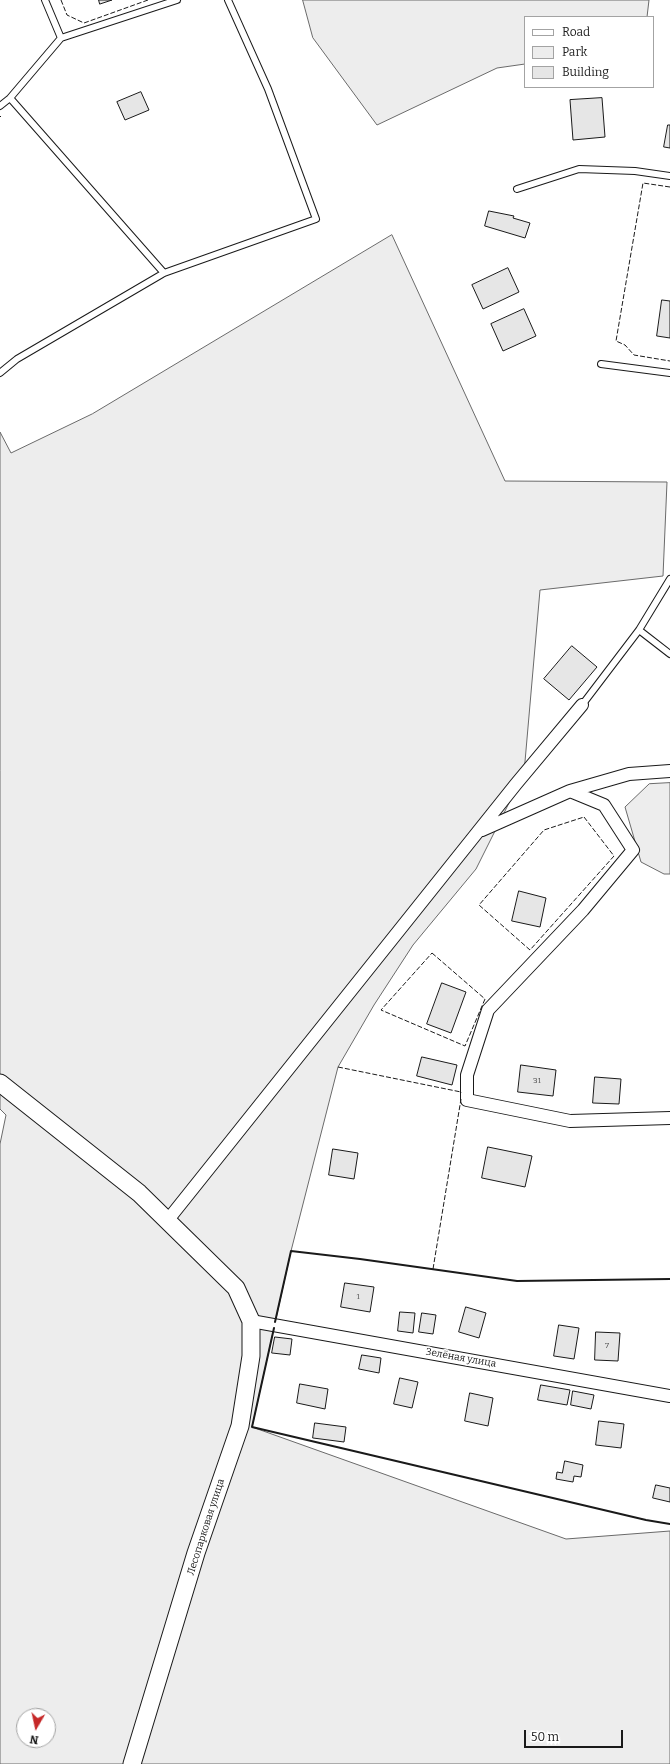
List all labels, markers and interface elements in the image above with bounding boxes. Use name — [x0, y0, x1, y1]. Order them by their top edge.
legend — [524, 16, 654, 88]
text: Road — [562, 25, 590, 39]
text: Park — [562, 45, 587, 59]
text: Building — [562, 65, 609, 79]
house number: 31 — [533, 1076, 541, 1086]
house number: 1 — [356, 1292, 360, 1302]
house number: 7 — [605, 1341, 609, 1351]
street label: Зелёная улица — [425, 1346, 497, 1370]
street label: Лесопарковая улица — [185, 1477, 227, 1577]
north arrow — [16, 1708, 56, 1748]
scale bar — [526, 1722, 625, 1748]
text: 50 m — [531, 1730, 559, 1744]
text: N — [29, 1732, 39, 1746]

